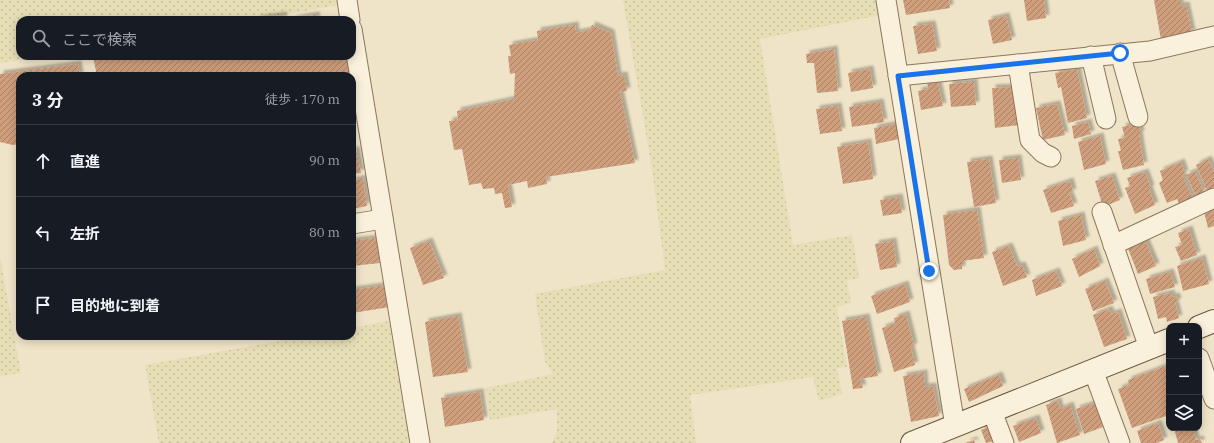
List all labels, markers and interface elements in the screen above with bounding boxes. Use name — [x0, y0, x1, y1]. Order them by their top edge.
search box — [16, 16, 356, 60]
icon: search — [30, 27, 52, 49]
text: ここで検索 — [62, 30, 137, 49]
route start — [1111, 44, 1129, 62]
text: 3 分 — [32, 89, 63, 111]
text: 徒歩 · 170 m — [265, 91, 340, 108]
icon: ahead — [32, 150, 54, 172]
text: 直進 — [70, 152, 100, 171]
text: 90 m — [309, 152, 340, 169]
icon: left — [32, 222, 54, 244]
text: 左折 — [70, 224, 100, 243]
text: 80 m — [309, 224, 340, 241]
route end — [920, 262, 938, 280]
icon: arrive — [32, 294, 54, 316]
text: 目的地に到着 — [70, 296, 160, 315]
map controls — [1166, 323, 1202, 431]
button: + — [1166, 323, 1202, 359]
button: − — [1166, 359, 1202, 395]
button: layers — [1166, 395, 1202, 431]

